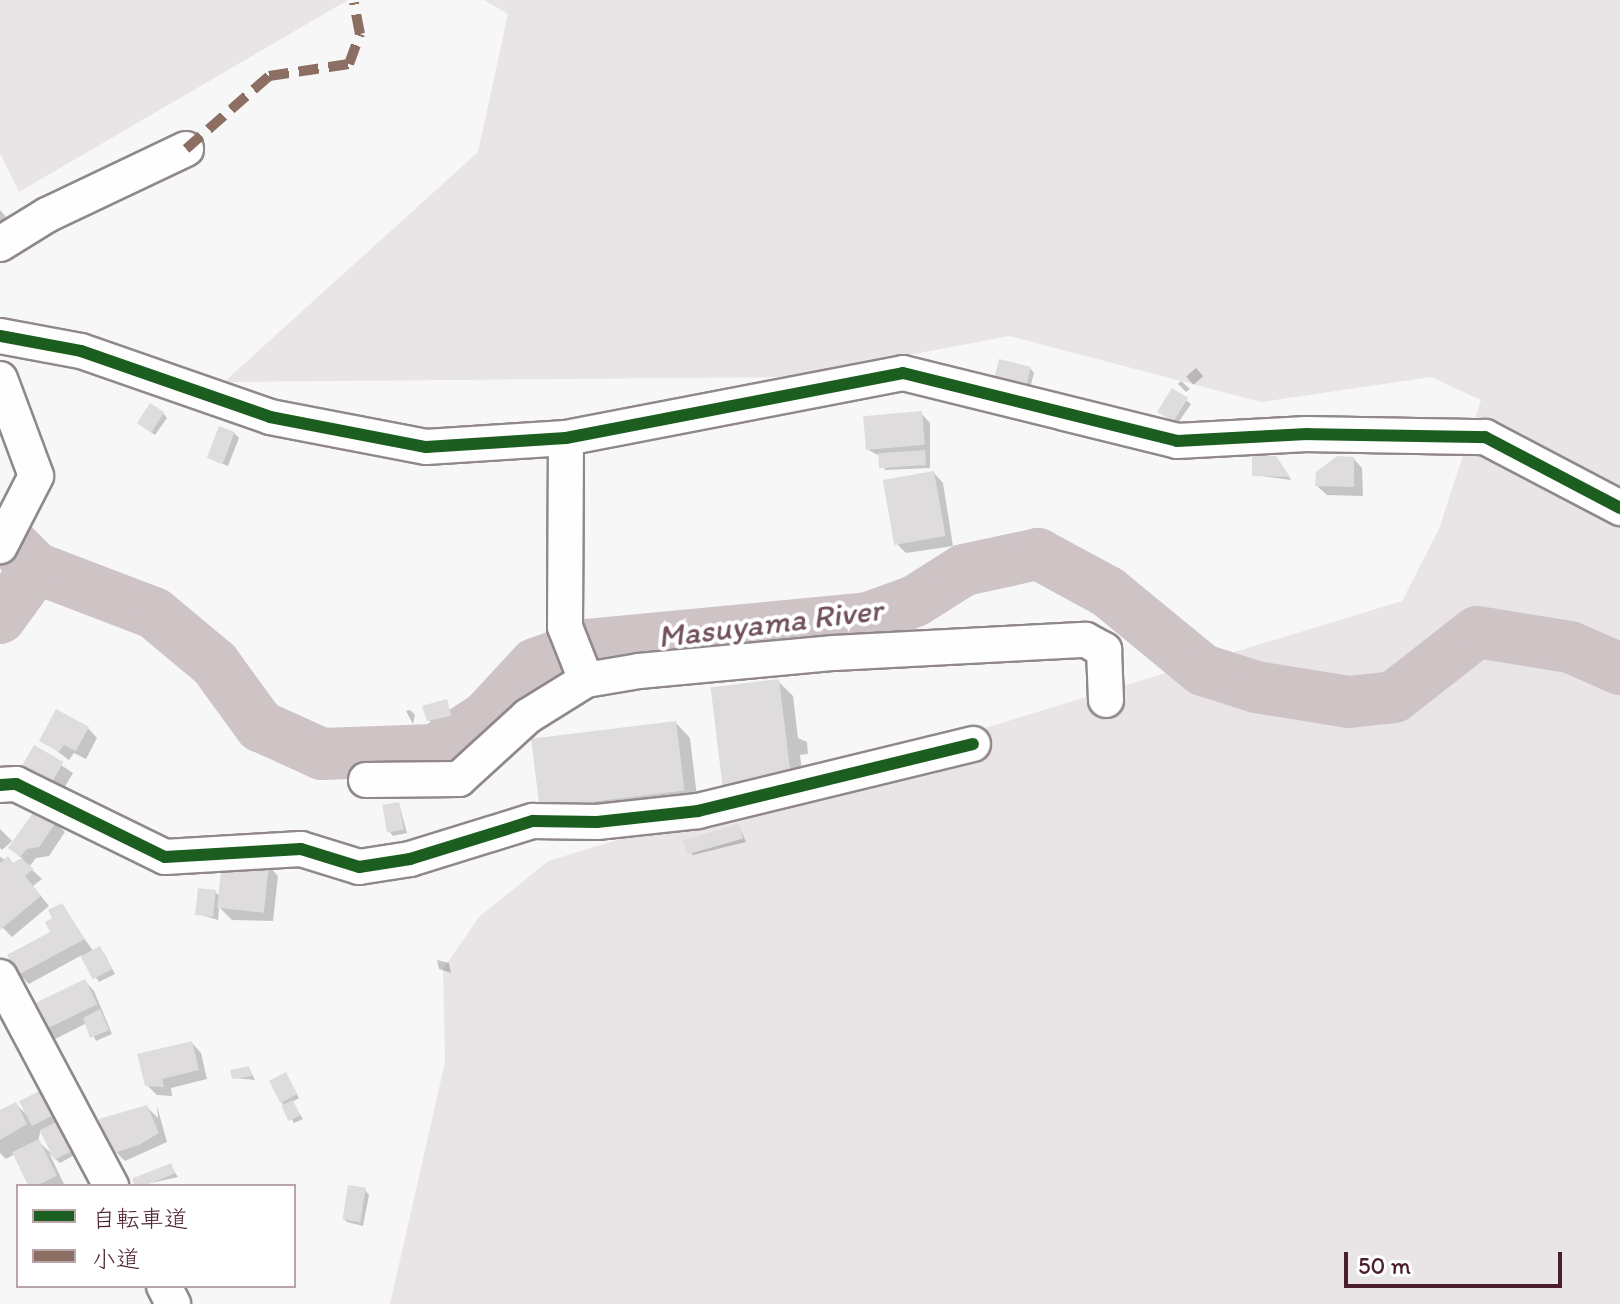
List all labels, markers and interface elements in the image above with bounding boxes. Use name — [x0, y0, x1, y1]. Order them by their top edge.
water label: Masuyama River — [656, 590, 884, 656]
legend — [16, 1184, 296, 1288]
text: 自転車道 — [92, 1204, 188, 1233]
scale bar — [1348, 1236, 1566, 1286]
text: 小道 — [92, 1244, 140, 1273]
text: 50 m — [1358, 1251, 1411, 1280]

